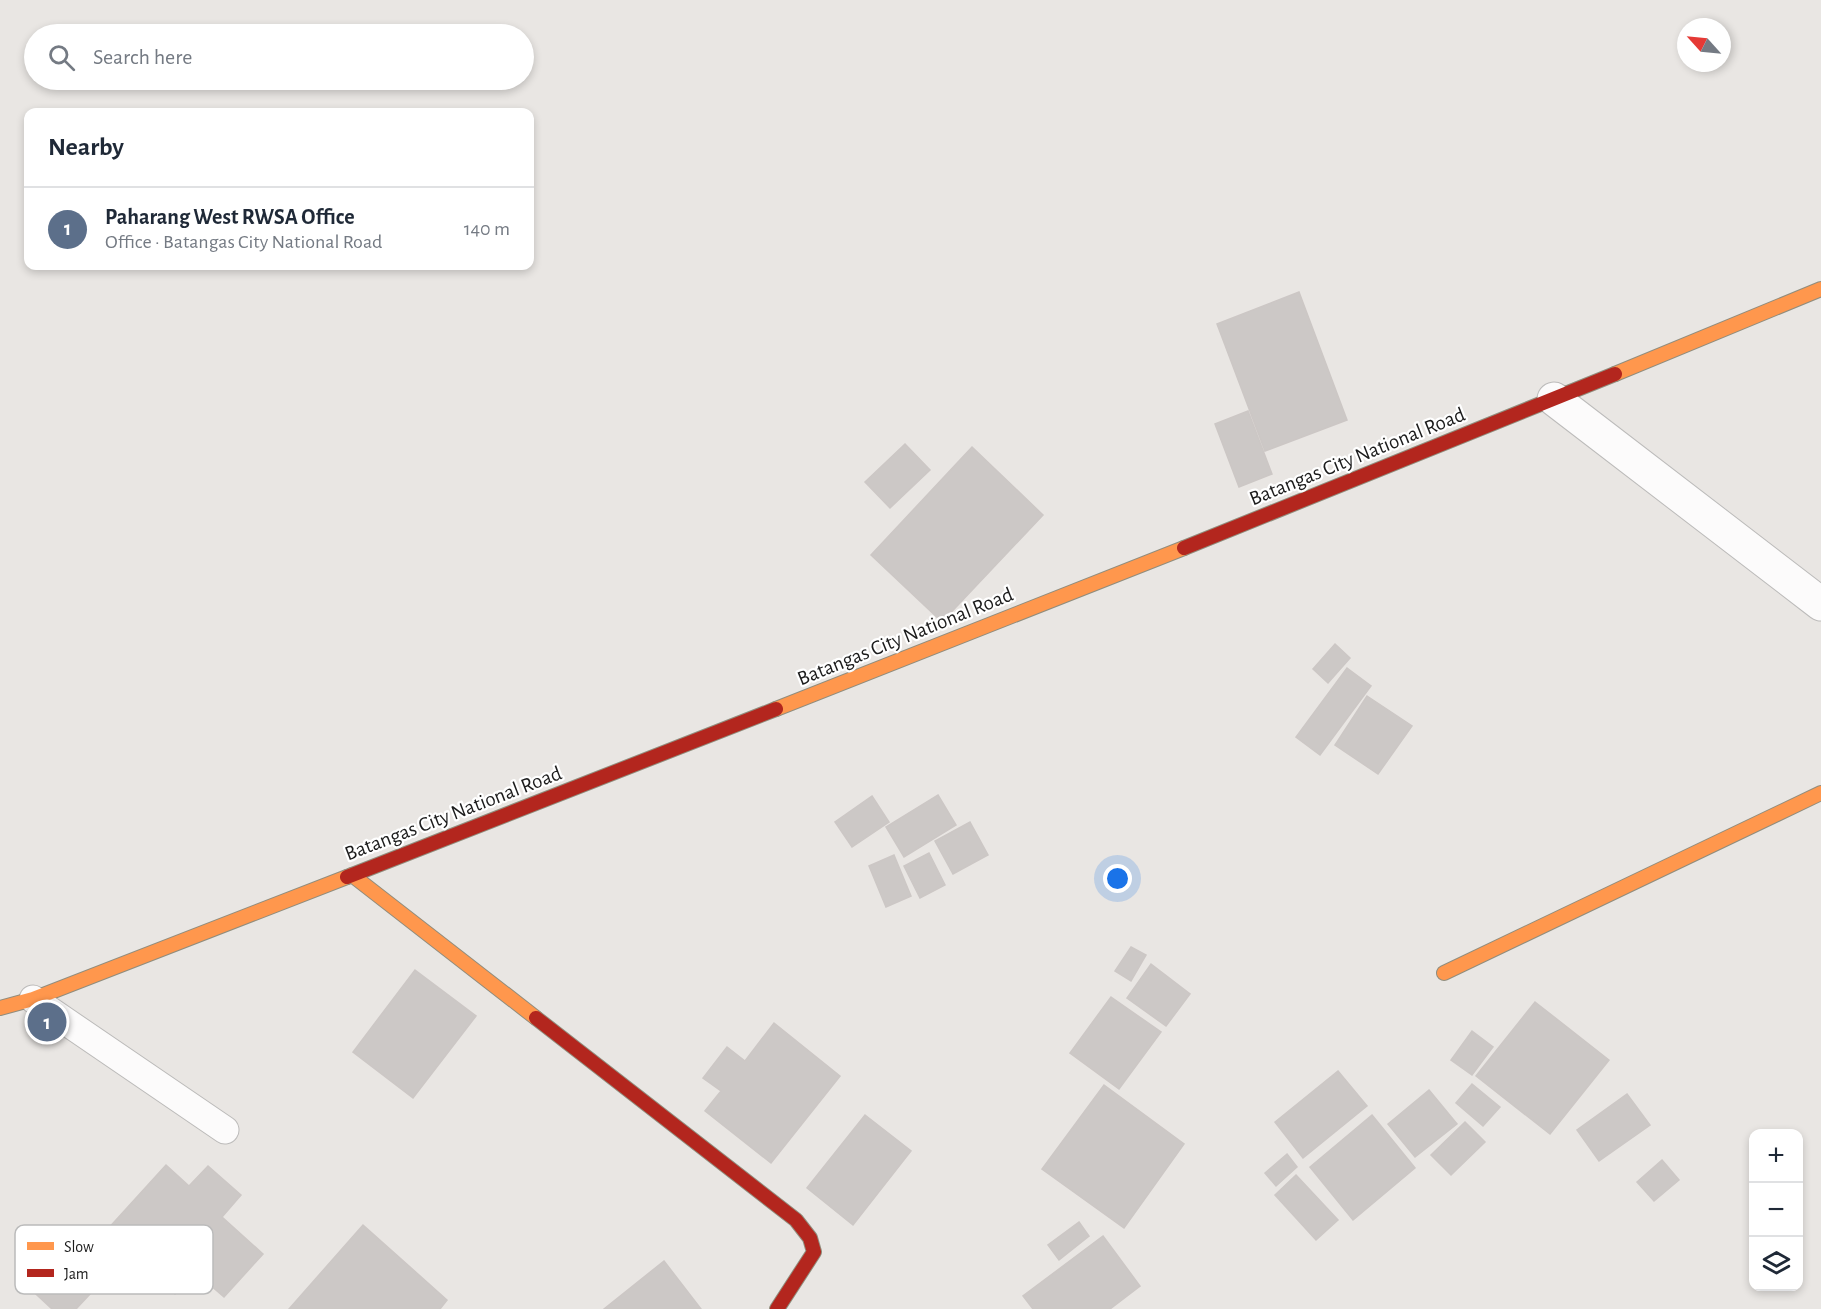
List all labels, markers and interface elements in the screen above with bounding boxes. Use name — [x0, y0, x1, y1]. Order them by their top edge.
north arrow — [1677, 18, 1731, 72]
search box — [24, 24, 534, 90]
icon: search — [45, 41, 78, 74]
text: Search here — [93, 46, 192, 68]
text: Nearby — [48, 134, 124, 160]
text: Paharang West RWSA Office — [105, 206, 355, 228]
text: 1 — [64, 219, 71, 239]
text: 140 m — [464, 219, 510, 239]
text: Office · Batangas City National Road — [105, 232, 382, 252]
street label: Batangas City National Road — [1246, 404, 1468, 509]
street label: Batangas City National Road — [794, 584, 1016, 689]
street label: Batangas City National Road — [342, 762, 565, 865]
your location — [1103, 864, 1132, 893]
pin: 1 — [28, 1000, 66, 1044]
map controls — [1749, 1129, 1803, 1291]
button: + — [1749, 1129, 1803, 1183]
button: − — [1749, 1183, 1803, 1237]
legend — [15, 1225, 213, 1294]
button: layers — [1749, 1237, 1803, 1291]
text: Slow — [64, 1239, 94, 1255]
text: Jam — [64, 1266, 89, 1282]

